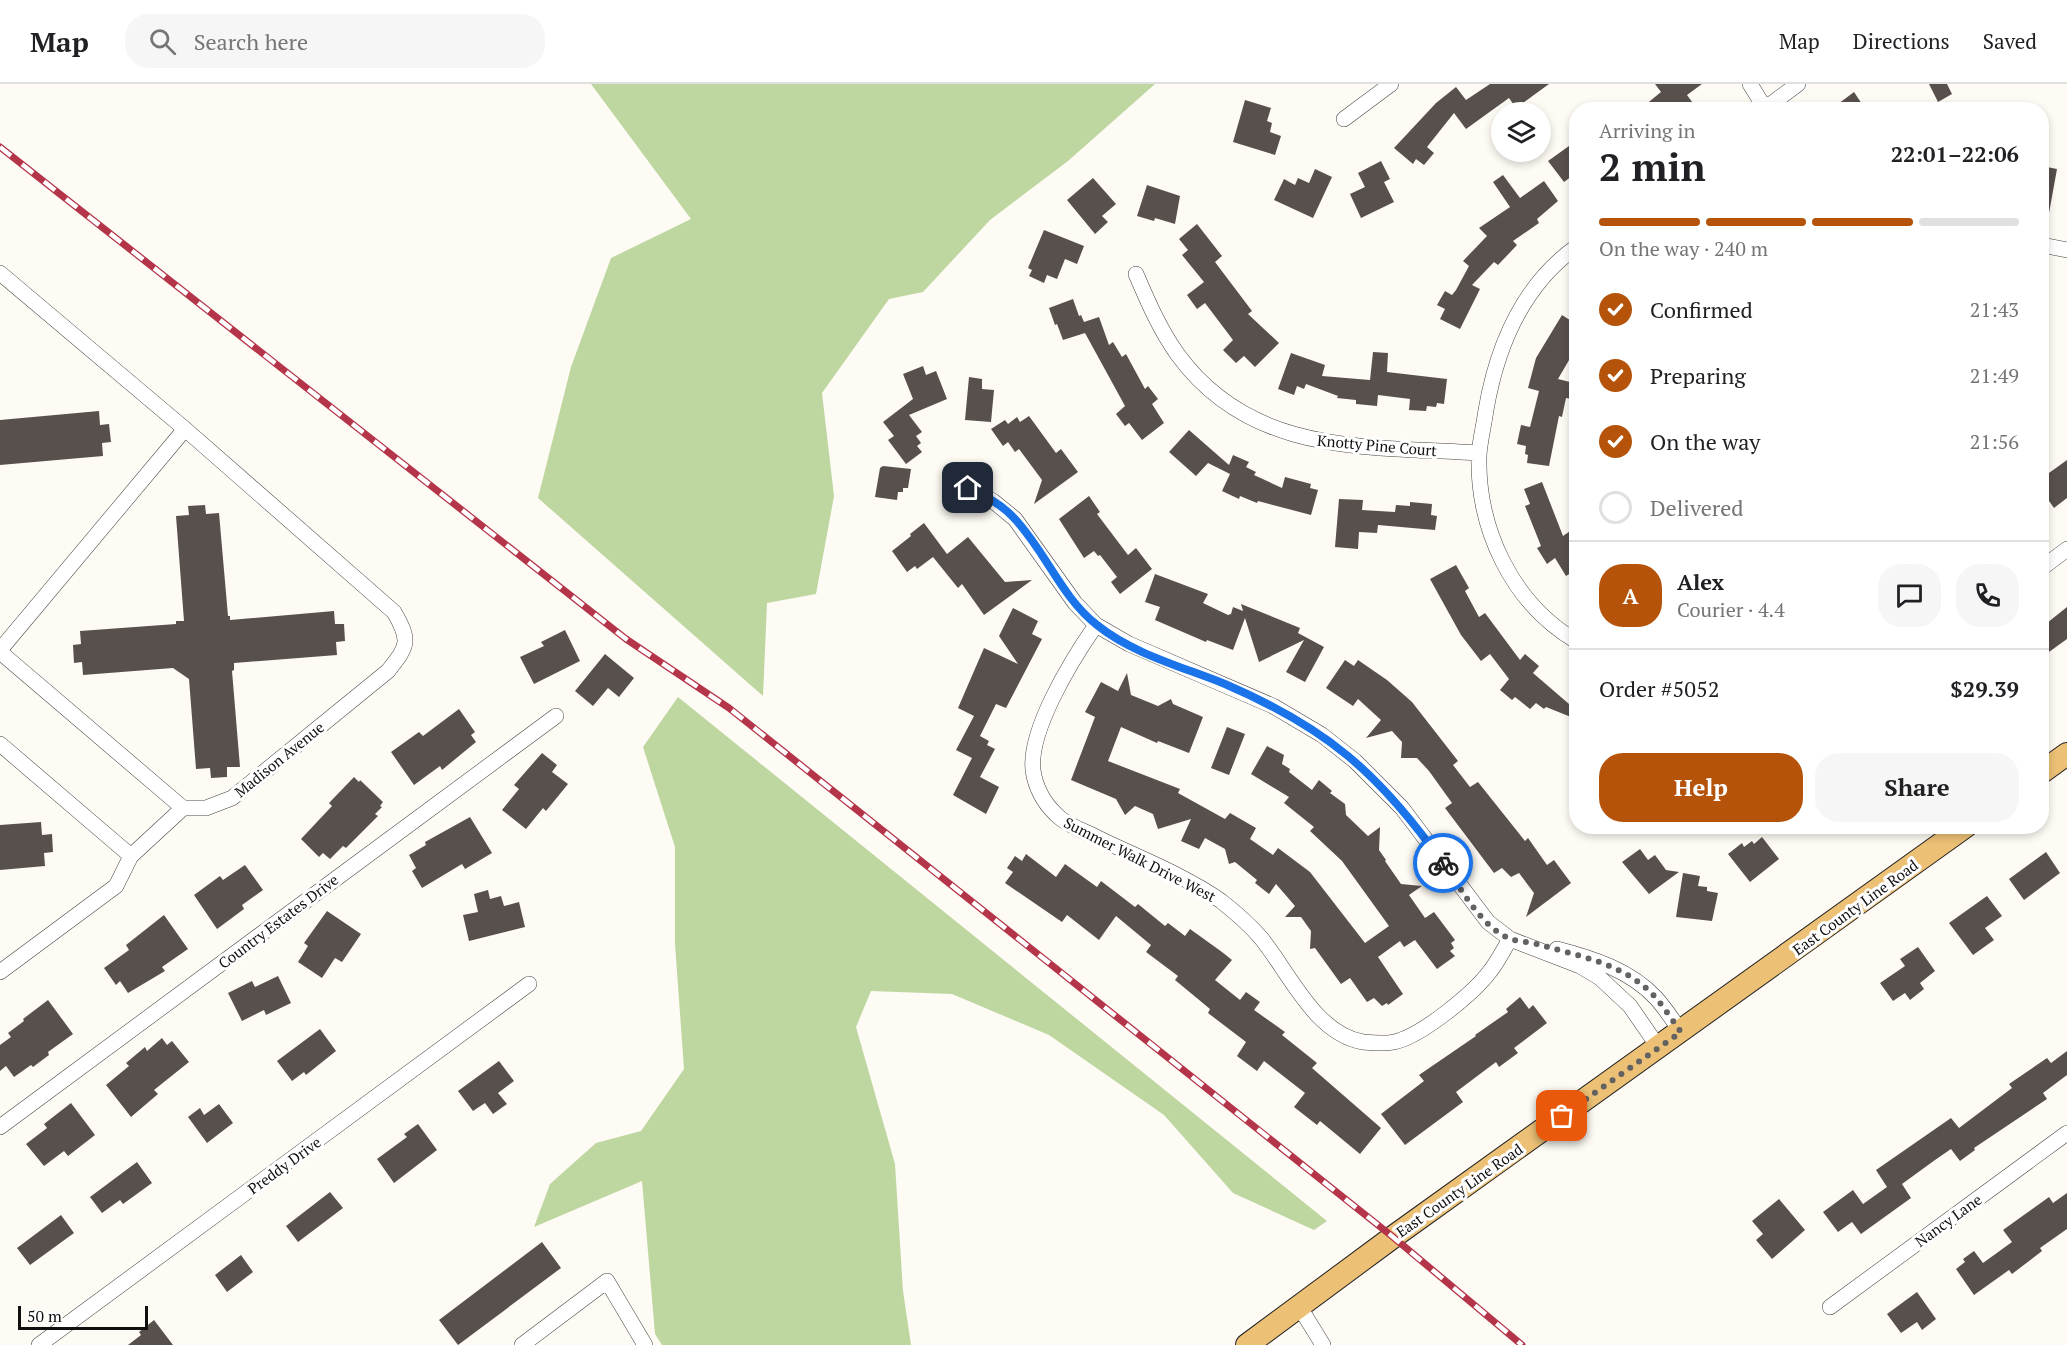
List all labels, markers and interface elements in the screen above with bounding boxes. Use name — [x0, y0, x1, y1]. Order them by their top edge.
search box — [125, 14, 545, 68]
text: Map — [30, 23, 89, 60]
icon: search — [146, 25, 179, 58]
text: Search here — [194, 27, 308, 56]
text: Map — [1779, 27, 1820, 55]
text: Directions — [1853, 27, 1950, 55]
text: Saved — [1983, 27, 2037, 55]
map controls — [1491, 102, 1551, 162]
button: layers — [1491, 102, 1551, 162]
text: Arriving in — [1599, 117, 1695, 144]
text: 22:01–22:06 — [1891, 139, 2019, 168]
text: 2 min — [1599, 140, 1706, 192]
text: On the way · 240 m — [1599, 235, 1768, 262]
icon: check — [1599, 293, 1632, 326]
text: Confirmed — [1650, 295, 1753, 324]
text: 21:43 — [1970, 296, 2019, 323]
icon: check — [1599, 359, 1632, 392]
text: Preparing — [1650, 361, 1746, 390]
text: 21:49 — [1970, 362, 2019, 389]
icon: check — [1599, 425, 1632, 458]
text: On the way — [1650, 427, 1760, 456]
text: 21:56 — [1970, 428, 2019, 455]
street label: Knotty Pine Court — [1316, 430, 1438, 460]
pin — [942, 462, 993, 513]
icon: home — [951, 471, 984, 504]
text: Delivered — [1650, 493, 1743, 522]
button: chat — [1878, 564, 1941, 627]
button: phone — [1956, 564, 2019, 627]
text: Alex — [1677, 567, 1724, 596]
text: A — [1622, 581, 1639, 610]
text: Courier · 4.4 — [1677, 596, 1785, 623]
text: Order #5052 — [1599, 674, 1719, 703]
text: $29.39 — [1950, 674, 2019, 703]
street label: Madison Avenue — [230, 717, 328, 801]
button: Help — [1599, 753, 1803, 822]
button: Share — [1815, 753, 2019, 822]
street label: Summer Walk Drive West — [1061, 812, 1220, 906]
courier — [1413, 833, 1473, 893]
icon: bike — [1427, 847, 1460, 880]
street label: East County Line Road — [1788, 855, 1922, 959]
street label: Country Estates Drive — [214, 869, 342, 973]
pin — [1536, 1090, 1587, 1141]
icon: bag — [1545, 1099, 1578, 1132]
street label: Preddy Drive — [243, 1132, 325, 1198]
street label: East County Line Road — [1392, 1139, 1526, 1241]
street label: Nancy Lane — [1911, 1189, 1985, 1251]
scale bar — [18, 1303, 148, 1330]
text: 50 m — [27, 1305, 62, 1327]

